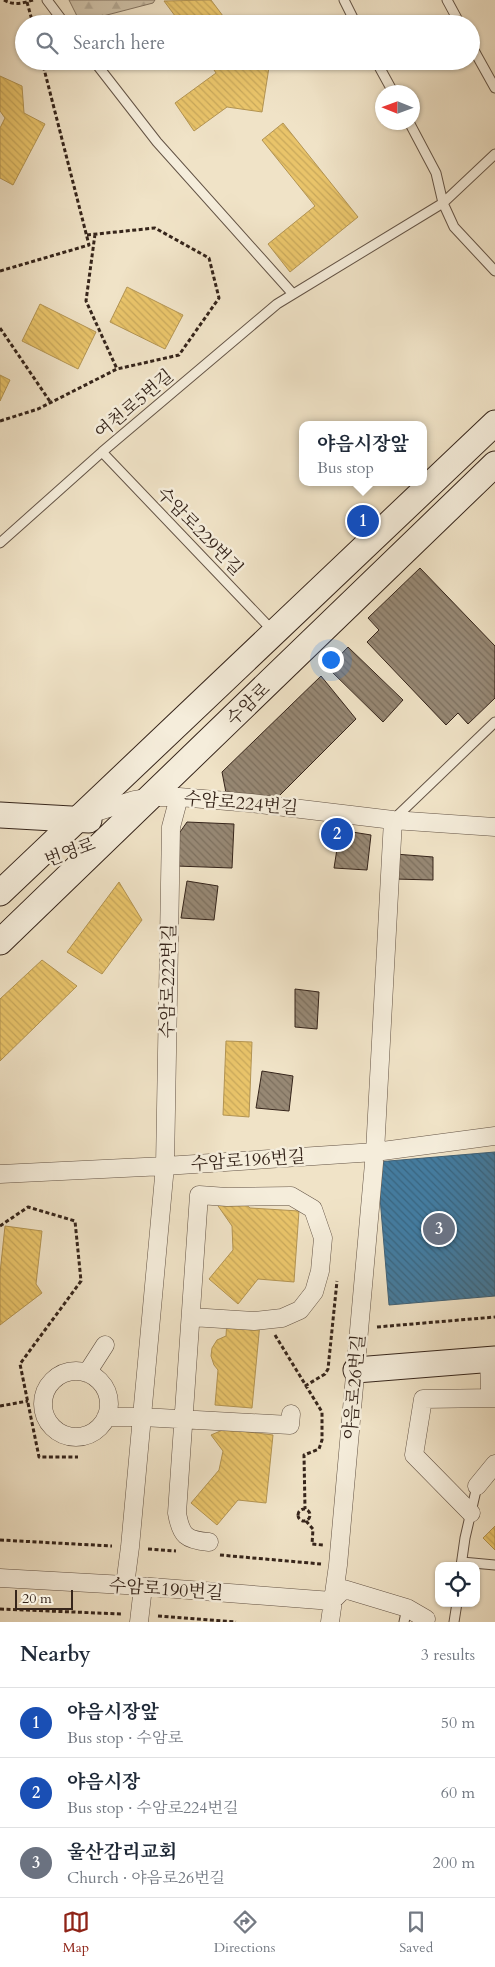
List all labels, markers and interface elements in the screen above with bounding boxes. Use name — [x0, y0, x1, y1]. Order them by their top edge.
search box — [15, 15, 480, 70]
icon: search — [33, 29, 61, 57]
text: Search here — [73, 30, 165, 56]
north arrow — [375, 85, 420, 130]
street label: 여천로5번길 — [89, 364, 179, 445]
popup — [299, 421, 427, 486]
text: 야음시장앞 — [317, 431, 409, 457]
text: Bus stop — [317, 457, 374, 479]
street label: 수암로229번길 — [151, 481, 248, 581]
pin: 1 — [347, 502, 379, 540]
your location — [318, 647, 344, 673]
street label: 수암로 — [221, 677, 276, 731]
street label: 수암로224번길 — [183, 786, 299, 821]
pin: 2 — [321, 815, 353, 853]
street label: 번영로 — [41, 832, 99, 873]
street label: 수암로222번길 — [155, 923, 182, 1039]
street label: 수암로196번길 — [190, 1144, 306, 1177]
pin: 3 — [423, 1210, 455, 1248]
street label: 야음로26번길 — [337, 1333, 372, 1441]
map controls — [435, 1562, 480, 1607]
button: locate — [435, 1562, 480, 1607]
street label: 수암로190번길 — [108, 1573, 224, 1606]
scale bar — [15, 1587, 72, 1610]
text: 20 m — [22, 1589, 52, 1608]
text: Nearby — [20, 1640, 91, 1669]
text: 3 results — [421, 1644, 475, 1666]
text: 야음시장앞 — [67, 1699, 159, 1725]
text: 1 — [32, 1712, 40, 1734]
text: 50 m — [441, 1712, 475, 1734]
text: Bus stop · 수암로 — [67, 1727, 183, 1749]
text: 야음시장 — [67, 1769, 140, 1795]
text: 2 — [32, 1782, 40, 1804]
text: 60 m — [441, 1782, 475, 1804]
text: Bus stop · 수암로224번길 — [67, 1797, 238, 1819]
text: 울산감리교회 — [67, 1839, 177, 1865]
text: 3 — [32, 1852, 40, 1874]
text: 200 m — [433, 1852, 475, 1874]
text: Church · 야음로26번길 — [67, 1867, 225, 1889]
tab: Map — [62, 1908, 90, 1957]
tab: Directions — [214, 1908, 275, 1957]
tab: Saved — [399, 1908, 433, 1957]

